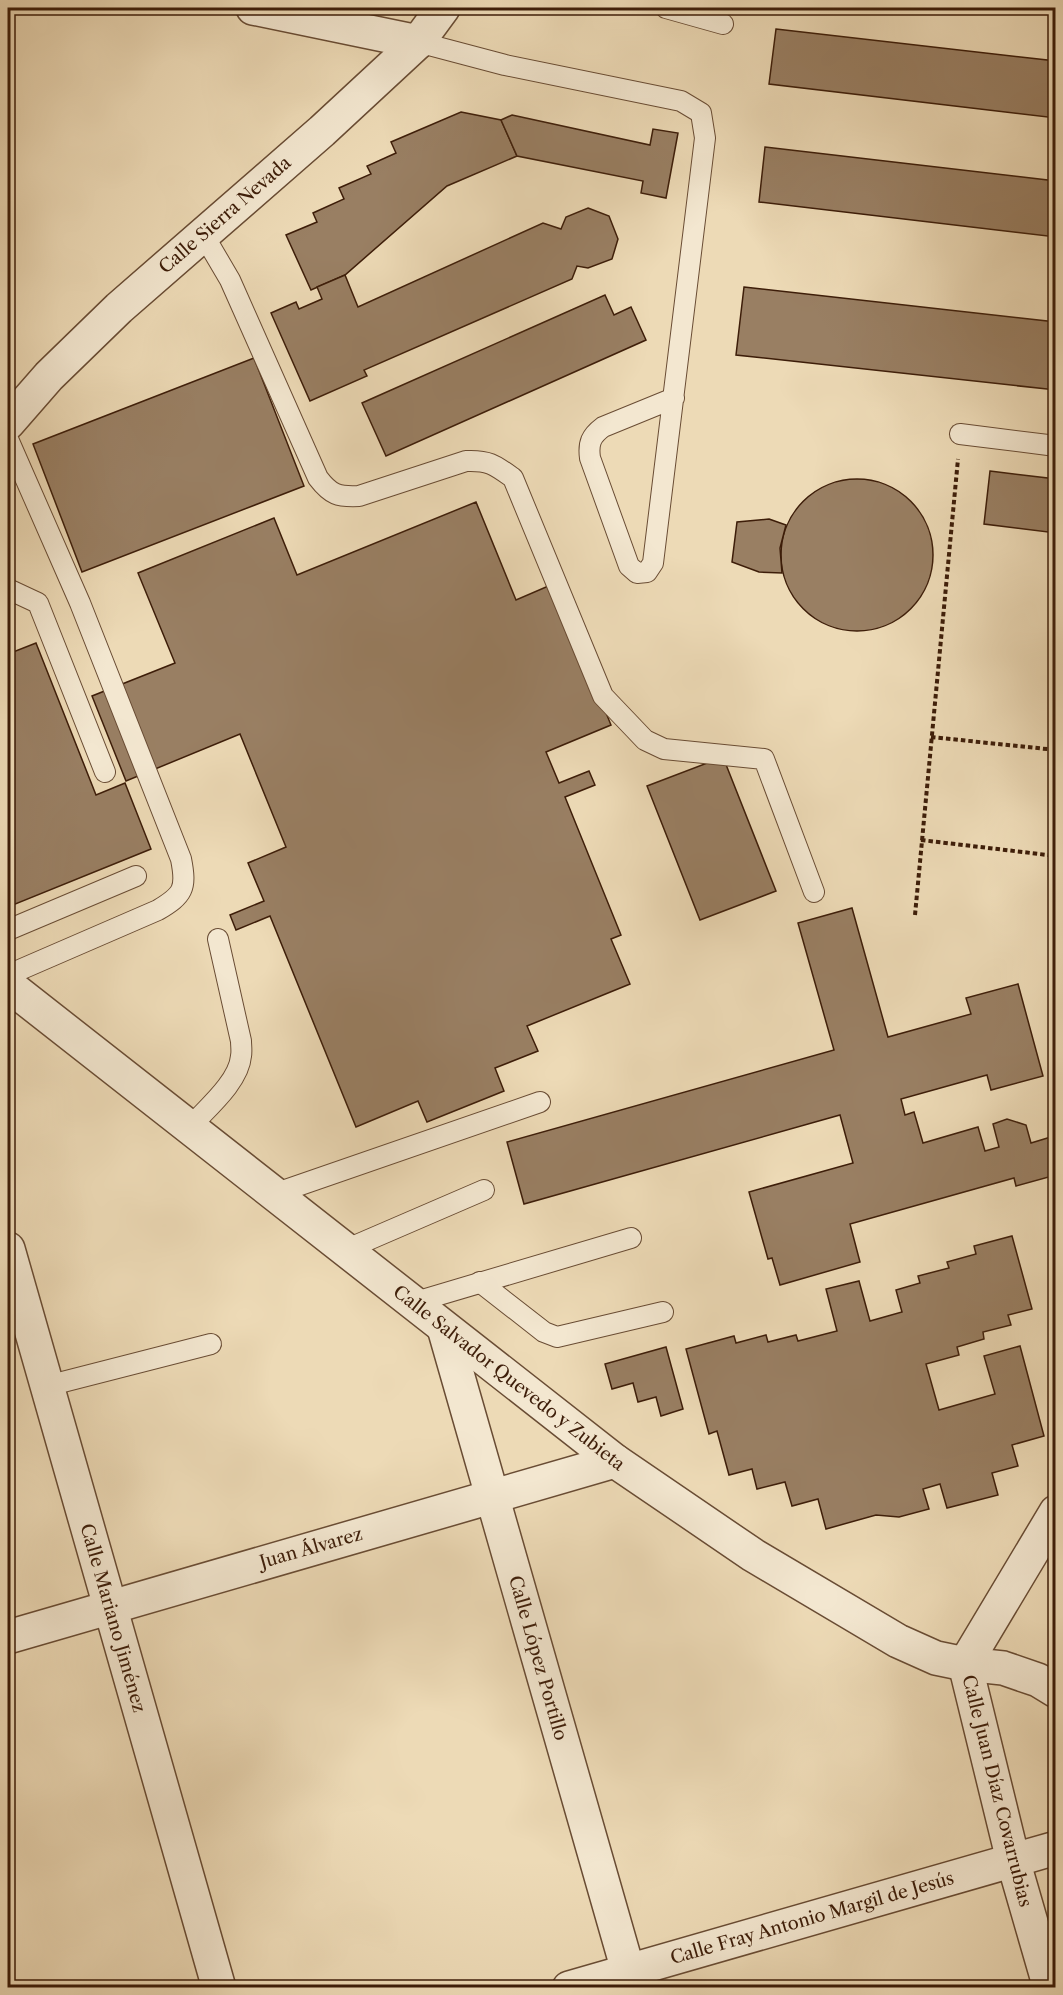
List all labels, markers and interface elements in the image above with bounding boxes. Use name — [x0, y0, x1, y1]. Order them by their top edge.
street label: Calle Sierra Nevada — [154, 151, 296, 278]
street label: Calle Salvador Quevedo y Zubieta — [389, 1281, 630, 1476]
street label: Calle Mariano Jiménez — [75, 1521, 151, 1715]
street label: Juan Álvarez — [254, 1522, 365, 1574]
street label: Calle López Portillo — [504, 1573, 572, 1743]
street label: Calle Juan Díaz Covarrubias — [957, 1673, 1037, 1909]
street label: Calle Fray Antonio Margil de Jesús — [668, 1867, 956, 1969]

